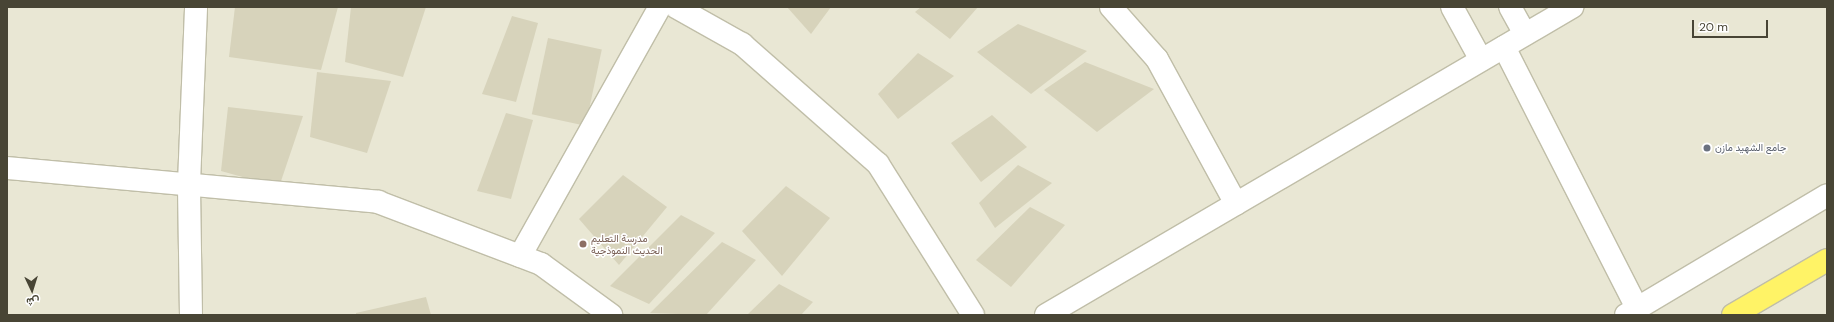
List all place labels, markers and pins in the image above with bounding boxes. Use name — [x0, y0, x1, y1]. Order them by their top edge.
place label: جامع الشهيد مازن — [1715, 142, 1786, 154]
marker: جامع الشهيد مازن — [1702, 143, 1712, 153]
place label: مدرسة التعليم الحديث النموذجية — [591, 232, 662, 256]
marker: مدرسة التعليم الحديث النموذجية — [578, 239, 588, 249]

